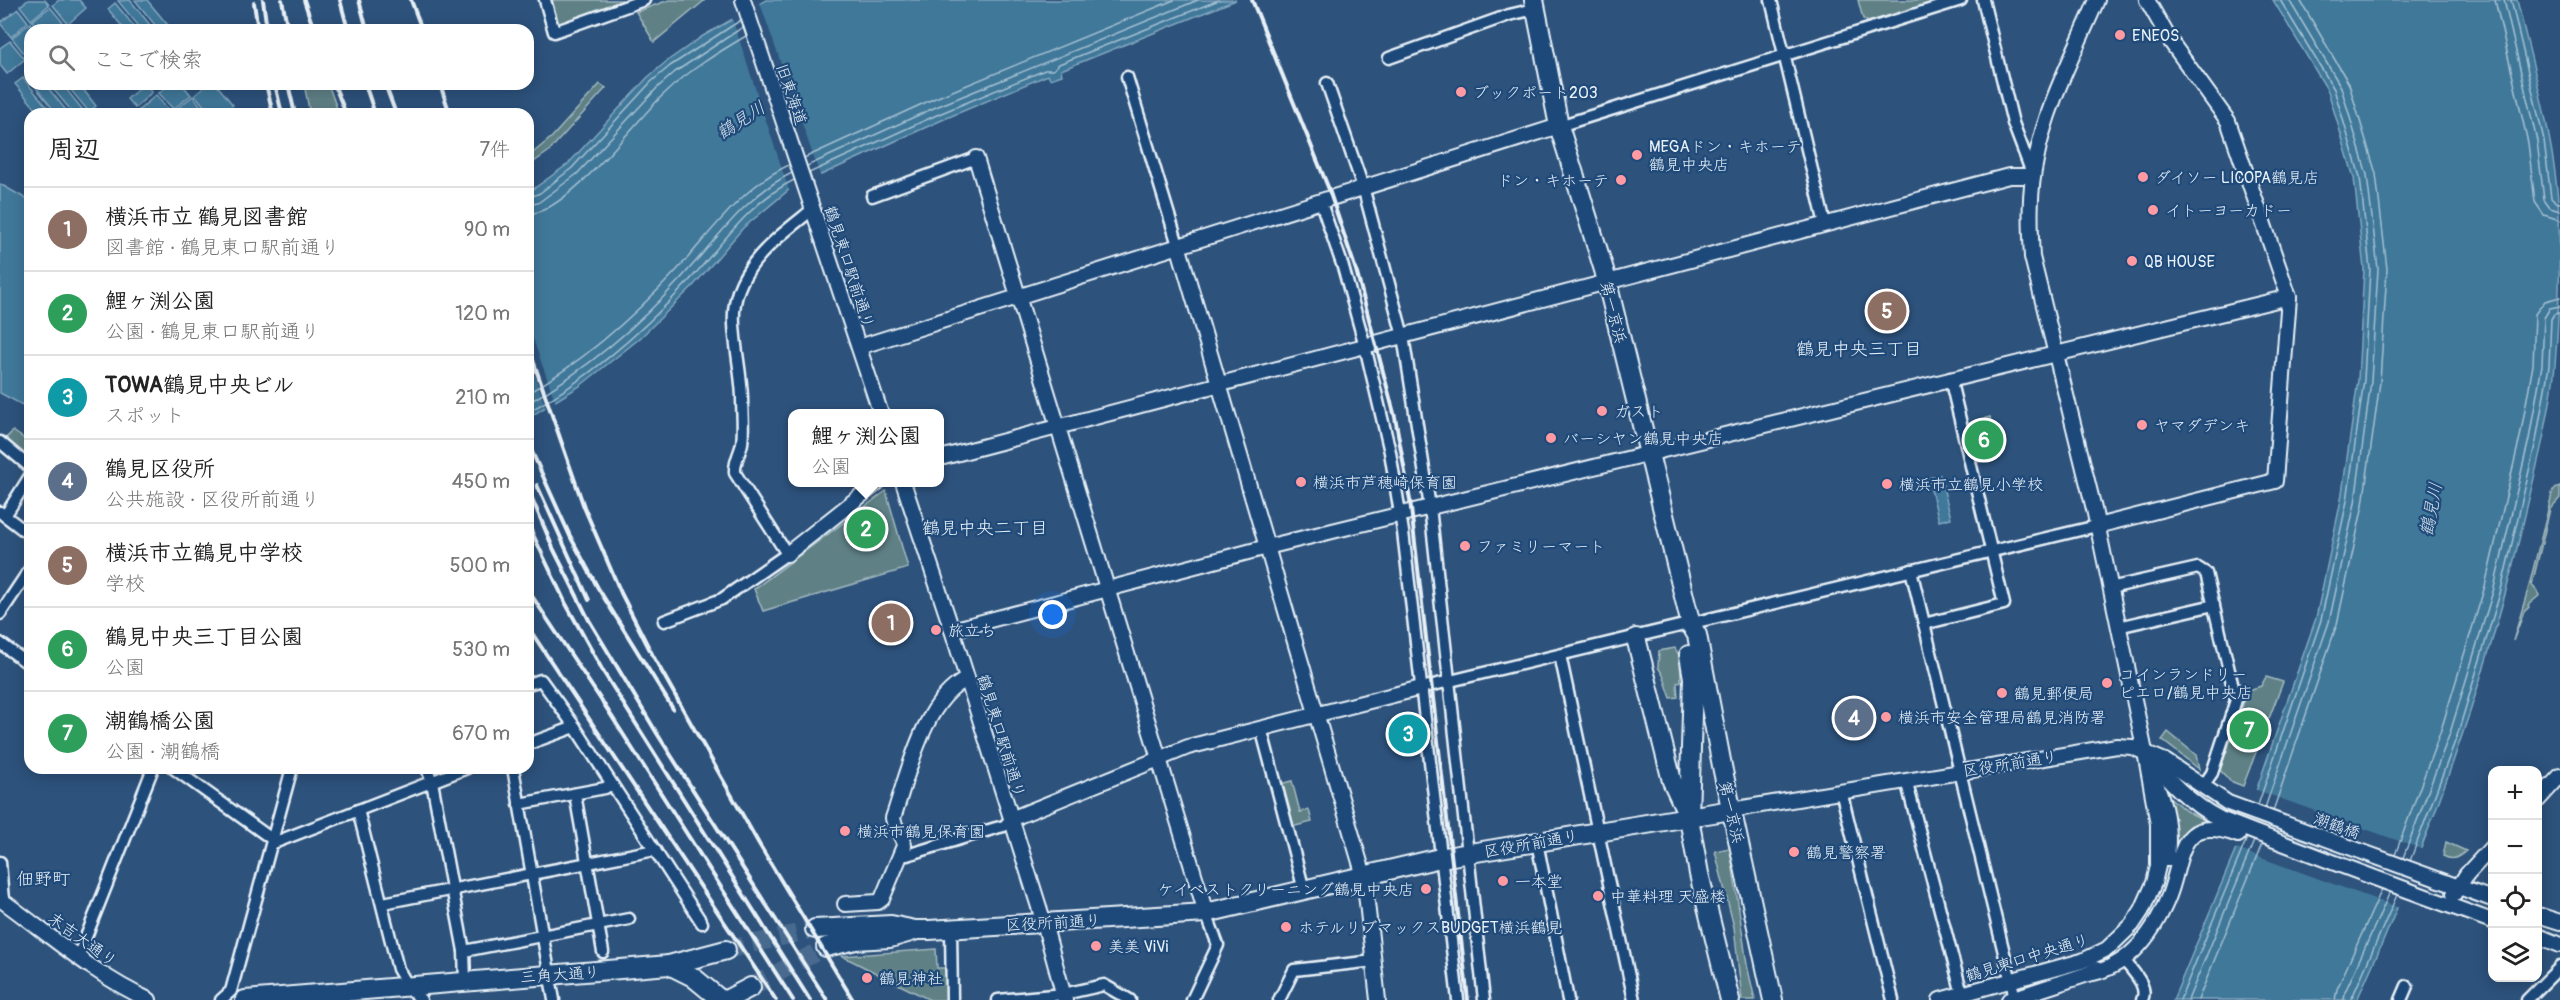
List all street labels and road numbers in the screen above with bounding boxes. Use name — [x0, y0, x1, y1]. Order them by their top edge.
street label: 旧東海道 — [771, 61, 811, 128]
street label: 鶴見東口駅前通り — [820, 203, 878, 331]
street label: 第一京浜 — [1596, 279, 1630, 346]
street label: 鶴見東口駅前通り — [973, 672, 1029, 800]
street label: 区役所前通り — [1961, 747, 2059, 781]
street label: 第一京浜 — [1714, 779, 1748, 846]
street label: 潮鶴橋 — [2311, 808, 2363, 844]
street label: 区役所前通り — [1482, 826, 1580, 862]
street label: 末吉大通り — [44, 908, 121, 971]
street label: 区役所前通り — [1005, 910, 1102, 935]
street label: 鶴見東口中央通り — [1963, 930, 2091, 986]
street label: 三角大通り — [519, 962, 601, 988]

